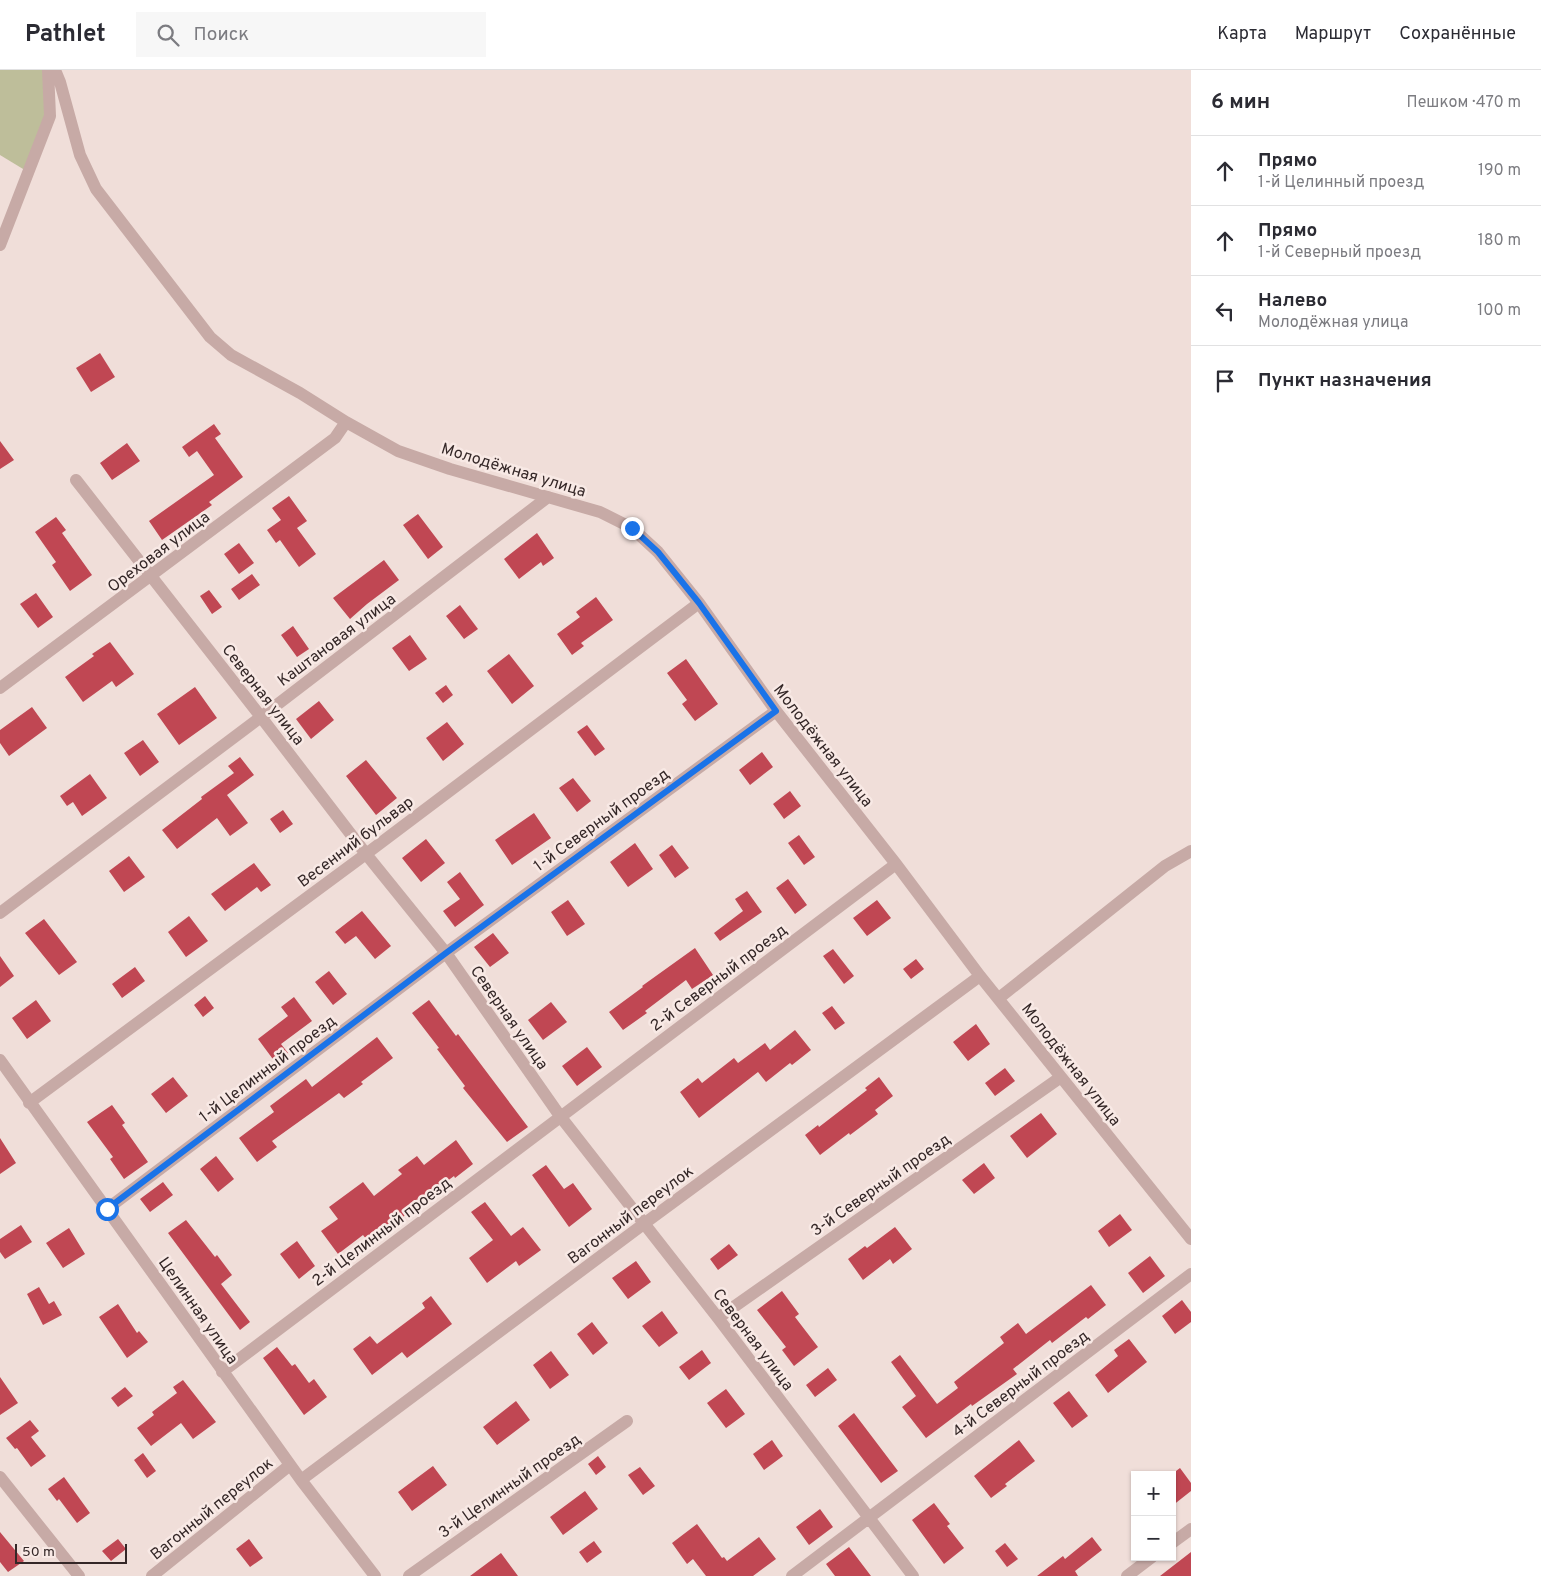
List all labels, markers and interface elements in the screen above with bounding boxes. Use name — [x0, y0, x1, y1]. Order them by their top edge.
search box — [136, 12, 486, 57]
text: Pathlet — [25, 20, 106, 50]
icon: search — [154, 21, 182, 49]
text: Поиск — [194, 23, 249, 47]
text: Карта — [1217, 23, 1267, 46]
text: Маршрут — [1295, 23, 1371, 46]
text: Сохранённые — [1399, 23, 1516, 46]
text: 6 мин — [1211, 89, 1270, 116]
text: Пешком · 470 m — [1407, 93, 1521, 113]
text: Прямо — [1258, 149, 1317, 173]
icon: ahead — [1211, 157, 1239, 185]
text: 190 m — [1478, 161, 1521, 181]
text: 1-й Целинный проезд — [1258, 173, 1424, 193]
text: Прямо — [1258, 219, 1317, 243]
icon: ahead — [1211, 227, 1239, 255]
text: 180 m — [1478, 231, 1521, 251]
text: 1-й Северный проезд — [1258, 243, 1421, 263]
text: Налево — [1258, 289, 1327, 313]
icon: left — [1211, 297, 1239, 325]
text: 100 m — [1477, 301, 1521, 321]
text: Молодёжная улица — [1258, 313, 1408, 333]
icon: arrive — [1211, 367, 1239, 395]
text: Пункт назначения — [1258, 369, 1432, 393]
street label: Молодёжная улица — [439, 439, 588, 502]
street label: Ореховая улица — [104, 508, 214, 598]
route end — [621, 517, 644, 540]
street label: Каштановая улица — [274, 590, 400, 692]
street label: Северная улица — [217, 641, 308, 750]
street label: Молодёжная улица — [768, 681, 877, 812]
street label: 1-й Северный проезд — [530, 765, 674, 877]
street label: Весенний бульвар — [294, 793, 418, 893]
street label: 2-й Северный проезд — [647, 921, 792, 1037]
street label: Северная улица — [465, 962, 552, 1074]
street label: Молодёжная улица — [1016, 1000, 1125, 1131]
street label: 1-й Целинный проезд — [196, 1012, 341, 1128]
street label: 3-й Северный проезд — [807, 1130, 955, 1241]
street label: Вагонный переулок — [564, 1162, 698, 1269]
street label: 2-й Целинный проезд — [309, 1174, 456, 1292]
route start — [96, 1198, 119, 1221]
street label: Целинная улица — [153, 1254, 242, 1369]
street label: Северная улица — [707, 1285, 797, 1395]
street label: 4-й Северный проезд — [949, 1327, 1094, 1443]
street label: 3-й Целинный проезд — [435, 1430, 585, 1543]
street label: Вагонный переулок — [147, 1454, 278, 1565]
map controls — [1131, 1471, 1176, 1561]
button: + — [1131, 1471, 1176, 1516]
button: − — [1131, 1516, 1176, 1561]
scale bar — [15, 1541, 128, 1564]
text: 50 m — [22, 1544, 55, 1561]

